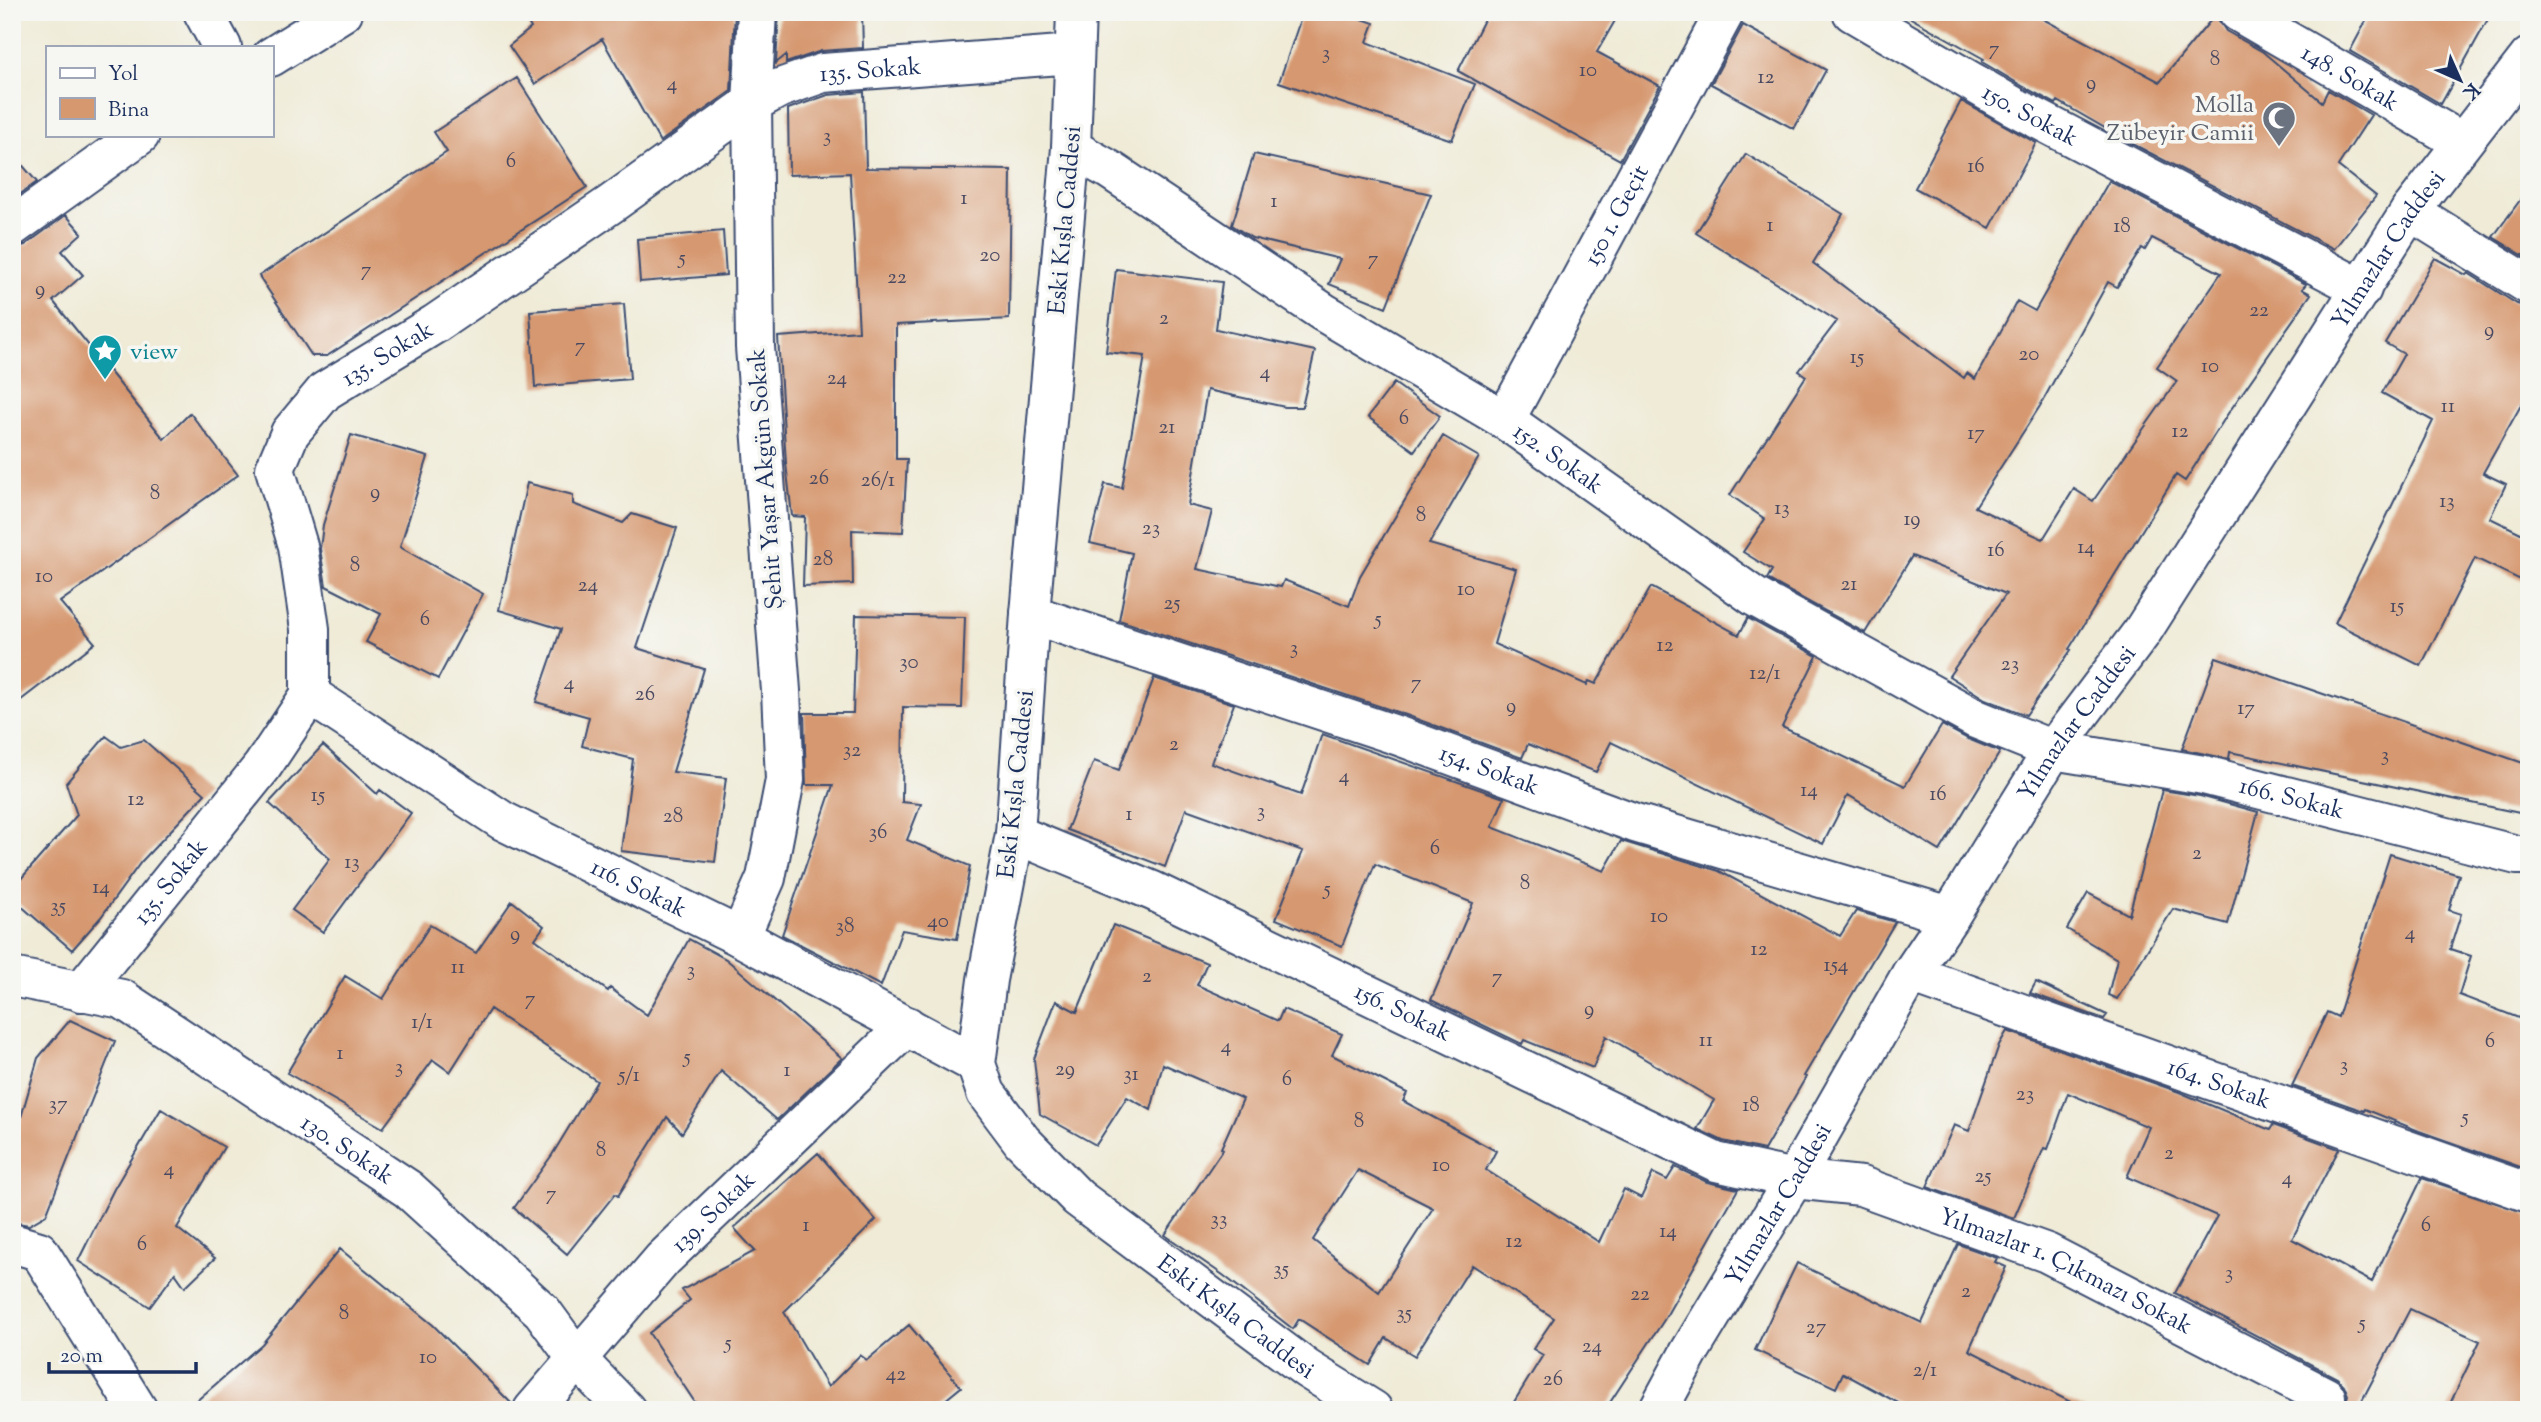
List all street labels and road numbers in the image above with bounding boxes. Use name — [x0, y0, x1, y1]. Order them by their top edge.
street label: 148. Sokak — [2294, 37, 2405, 121]
street label: 135. Sokak — [818, 51, 922, 92]
street label: 150. Sokak — [1975, 77, 2083, 156]
street label: Eski Kışla Caddesi — [1041, 124, 1091, 316]
street label: 150 1. Geçit — [1576, 159, 1658, 272]
street label: Yılmazlar Caddesi — [2324, 164, 2454, 336]
street label: 135. Sokak — [336, 314, 441, 396]
street label: Şehit Yaşar Akgün Sokak — [741, 347, 793, 611]
street label: 152. Sokak — [1505, 416, 1609, 503]
street label: Yılmazlar Caddesi — [2010, 639, 2145, 808]
street label: Eski Kışla Caddesi — [990, 688, 1044, 880]
street label: 154. Sokak — [1434, 737, 1544, 805]
street label: 166. Sokak — [2235, 770, 2348, 829]
street label: 135. Sokak — [126, 832, 217, 933]
street label: 116. Sokak — [584, 851, 692, 927]
street label: 156. Sokak — [1348, 975, 1456, 1051]
street label: 164. Sokak — [2162, 1051, 2275, 1119]
street label: 130. Sokak — [293, 1107, 400, 1194]
street label: Yılmazlar Caddesi — [1718, 1117, 1841, 1294]
street label: 139. Sokak — [664, 1164, 764, 1262]
street label: Yılmazlar 1. Çıkmazı Sokak — [1934, 1200, 2198, 1344]
street label: Eski Kışla Caddesi — [1149, 1248, 1321, 1389]

